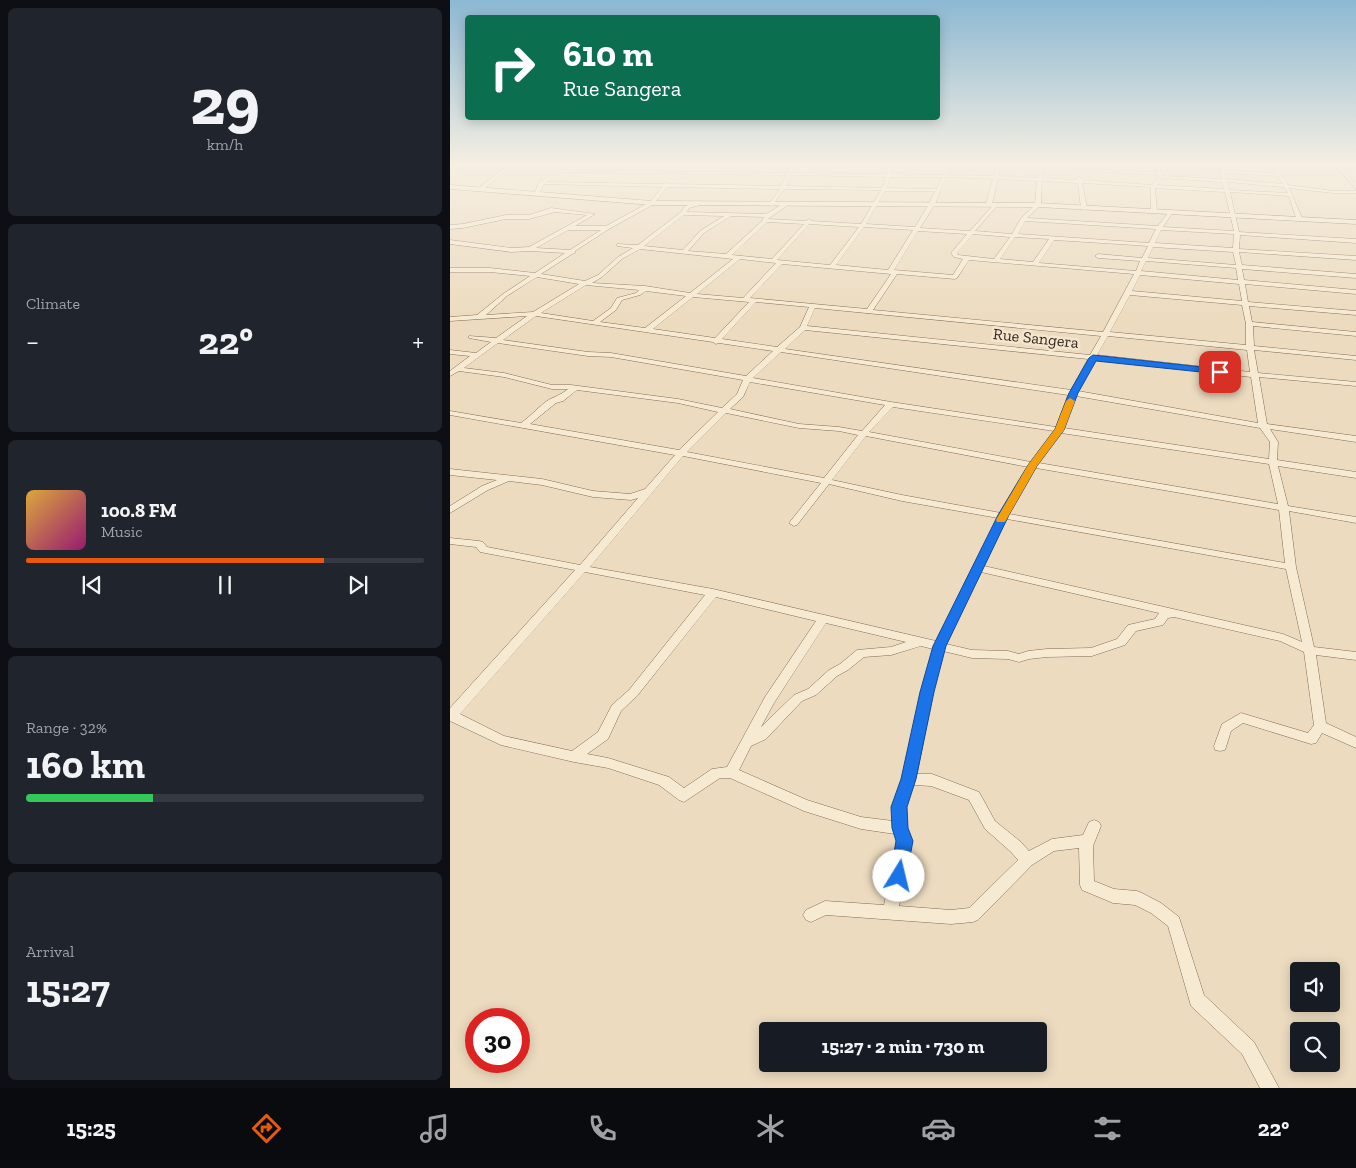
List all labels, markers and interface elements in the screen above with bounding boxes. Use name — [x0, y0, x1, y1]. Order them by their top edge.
text: 610 m — [563, 33, 653, 75]
icon: right — [480, 35, 545, 100]
text: 29 — [190, 63, 260, 141]
text: Rue Sangera — [563, 75, 681, 102]
text: km/h — [207, 135, 243, 154]
text: Climate — [26, 294, 80, 313]
text: 22° — [198, 318, 253, 364]
street label: Rue Sangera — [992, 324, 1080, 352]
text: − — [26, 325, 39, 358]
text: + — [412, 325, 424, 358]
pin — [1199, 351, 1241, 393]
icon: arrive — [1206, 358, 1234, 386]
text: 100.8 FM — [101, 499, 177, 522]
text: Music — [101, 522, 143, 541]
icon: previous — [78, 571, 106, 599]
icon: pause — [211, 571, 239, 599]
icon: next — [344, 571, 372, 599]
text: Range · 32% — [26, 718, 107, 737]
text: 160 km — [26, 742, 145, 788]
position arrow — [872, 849, 924, 901]
text: Arrival — [26, 942, 74, 961]
map controls — [1290, 962, 1340, 1072]
button: sound — [1290, 962, 1340, 1012]
text: 15:27 — [26, 966, 110, 1012]
speed limit sign: 30 — [465, 1008, 530, 1073]
button: search — [1290, 1022, 1340, 1072]
text: 15:27 · 2 min · 730 m — [822, 1035, 984, 1058]
icon: directions — [249, 1111, 284, 1146]
icon: music — [417, 1111, 452, 1146]
icon: phone — [585, 1111, 620, 1146]
icon: climate — [753, 1111, 788, 1146]
icon: car — [921, 1111, 956, 1146]
icon: filters — [1090, 1111, 1125, 1146]
text: 15:25 — [67, 1115, 116, 1142]
text: 22° — [1258, 1115, 1289, 1142]

